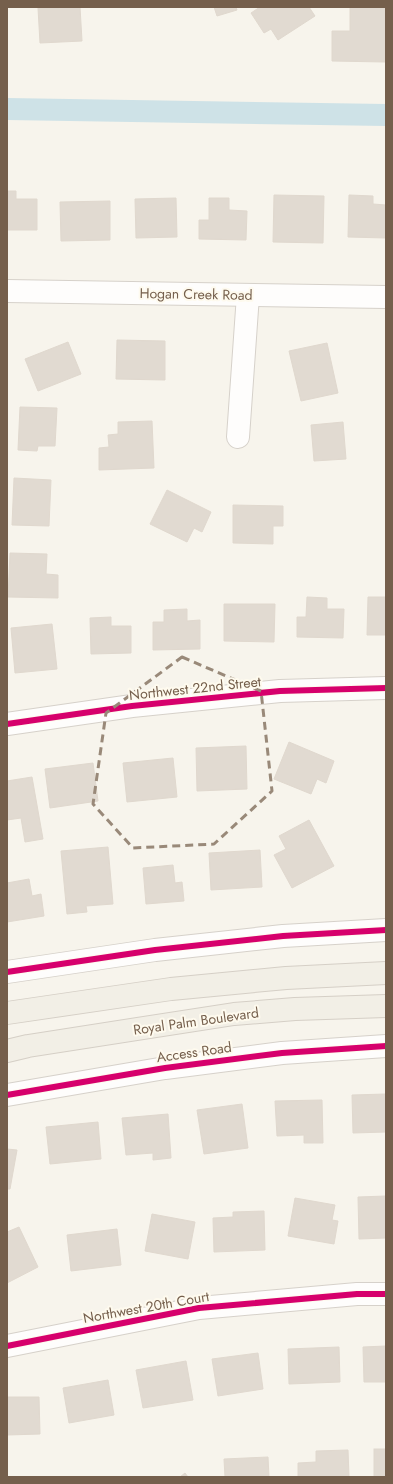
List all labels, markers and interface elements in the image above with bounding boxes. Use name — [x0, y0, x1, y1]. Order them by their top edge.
street label: Hogan Creek Road — [139, 283, 253, 305]
street label: Northwest 22nd Street — [128, 671, 263, 705]
street label: Royal Palm Boulevard — [132, 1002, 260, 1040]
street label: Access Road — [155, 1037, 233, 1067]
street label: Northwest 20th Court — [81, 1286, 211, 1328]

